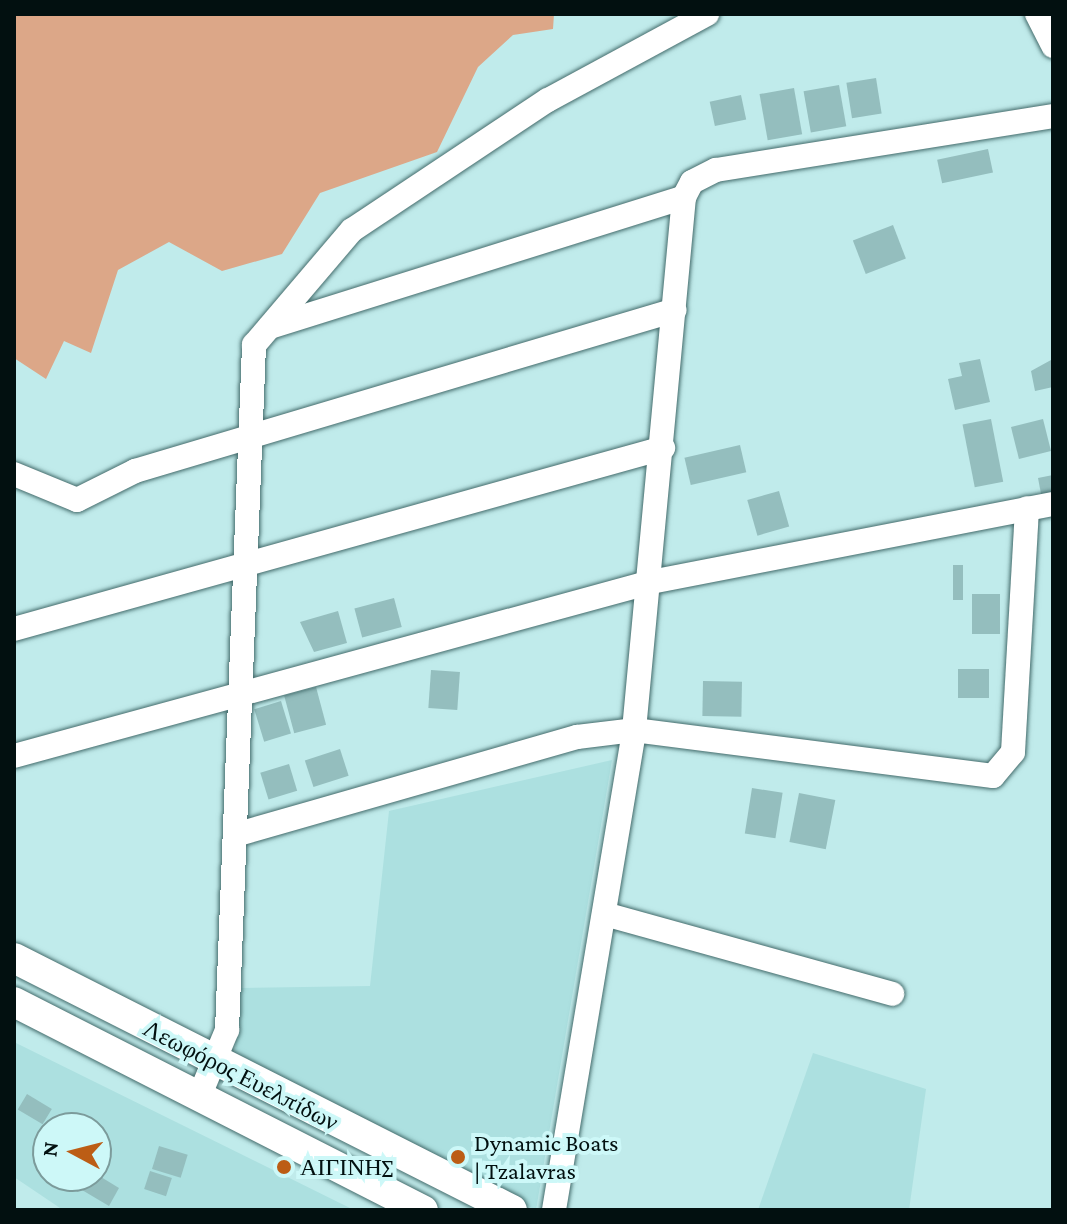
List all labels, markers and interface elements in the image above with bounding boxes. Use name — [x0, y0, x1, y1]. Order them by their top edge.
street label: Λεωφόρος Ευελπίδων — [139, 1013, 343, 1137]
north arrow — [32, 1112, 112, 1192]
place label: Dynamic Boats | Tzalavras — [474, 1129, 618, 1185]
text: N — [36, 1140, 63, 1158]
marker: Dynamic Boats | Tzalavras — [449, 1148, 467, 1166]
place label: ΑΙΓΙΝΗΣ — [300, 1153, 393, 1181]
marker: ΑΙΓΙΝΗΣ — [275, 1158, 293, 1176]

